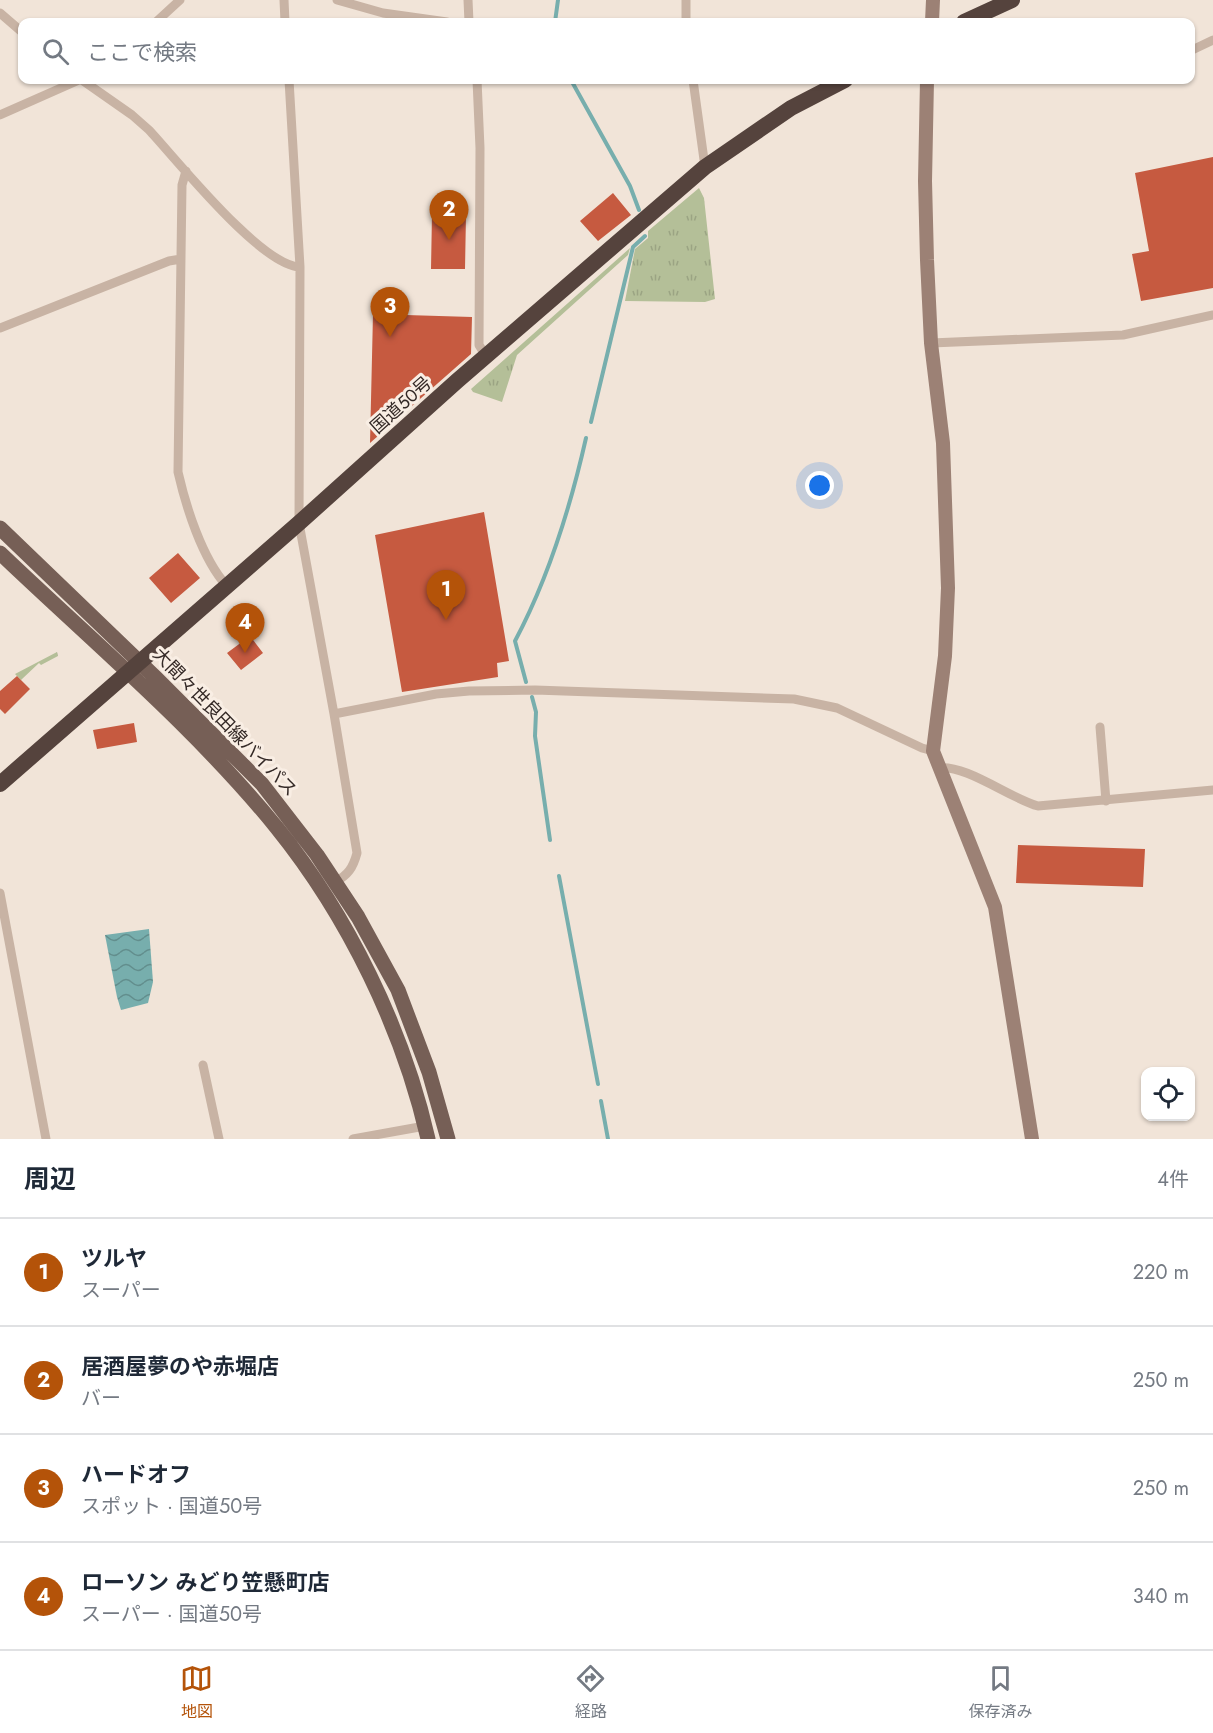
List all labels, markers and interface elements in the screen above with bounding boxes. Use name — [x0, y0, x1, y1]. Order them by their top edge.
search box — [18, 18, 1195, 84]
icon: search — [39, 35, 72, 68]
text: ここで検索 — [87, 36, 197, 68]
pin: 2 — [430, 190, 468, 240]
pin: 3 — [370, 288, 410, 337]
street label: 国道50号 — [364, 370, 438, 440]
your location — [805, 471, 834, 500]
pin: 1 — [426, 570, 466, 620]
pin: 4 — [226, 604, 264, 653]
street label: 大間々世良田線バイパス — [147, 642, 303, 802]
map controls — [1141, 1067, 1195, 1121]
button: locate — [1141, 1067, 1195, 1121]
text: 周辺 — [24, 1160, 76, 1198]
text: 4件 — [1157, 1165, 1189, 1194]
text: ツルヤ — [81, 1242, 147, 1274]
text: 1 — [38, 1258, 49, 1287]
text: 220 m — [1133, 1258, 1189, 1287]
text: スーパー — [81, 1276, 161, 1305]
text: 居酒屋夢のや赤堀店 — [81, 1350, 279, 1382]
text: 2 — [37, 1366, 50, 1395]
text: 250 m — [1133, 1366, 1189, 1395]
text: バー — [81, 1384, 121, 1413]
text: ハードオフ — [81, 1458, 191, 1490]
text: 3 — [37, 1474, 50, 1503]
text: 250 m — [1133, 1474, 1189, 1503]
text: スポット · 国道50号 — [81, 1492, 262, 1521]
text: ローソン みどり笠懸町店 — [81, 1566, 330, 1598]
text: 4 — [37, 1582, 50, 1611]
text: 340 m — [1133, 1582, 1189, 1611]
text: スーパー · 国道50号 — [81, 1600, 262, 1629]
tab: 地図 — [180, 1662, 213, 1723]
tab: 経路 — [574, 1662, 607, 1723]
tab: 保存済み — [968, 1662, 1032, 1723]

